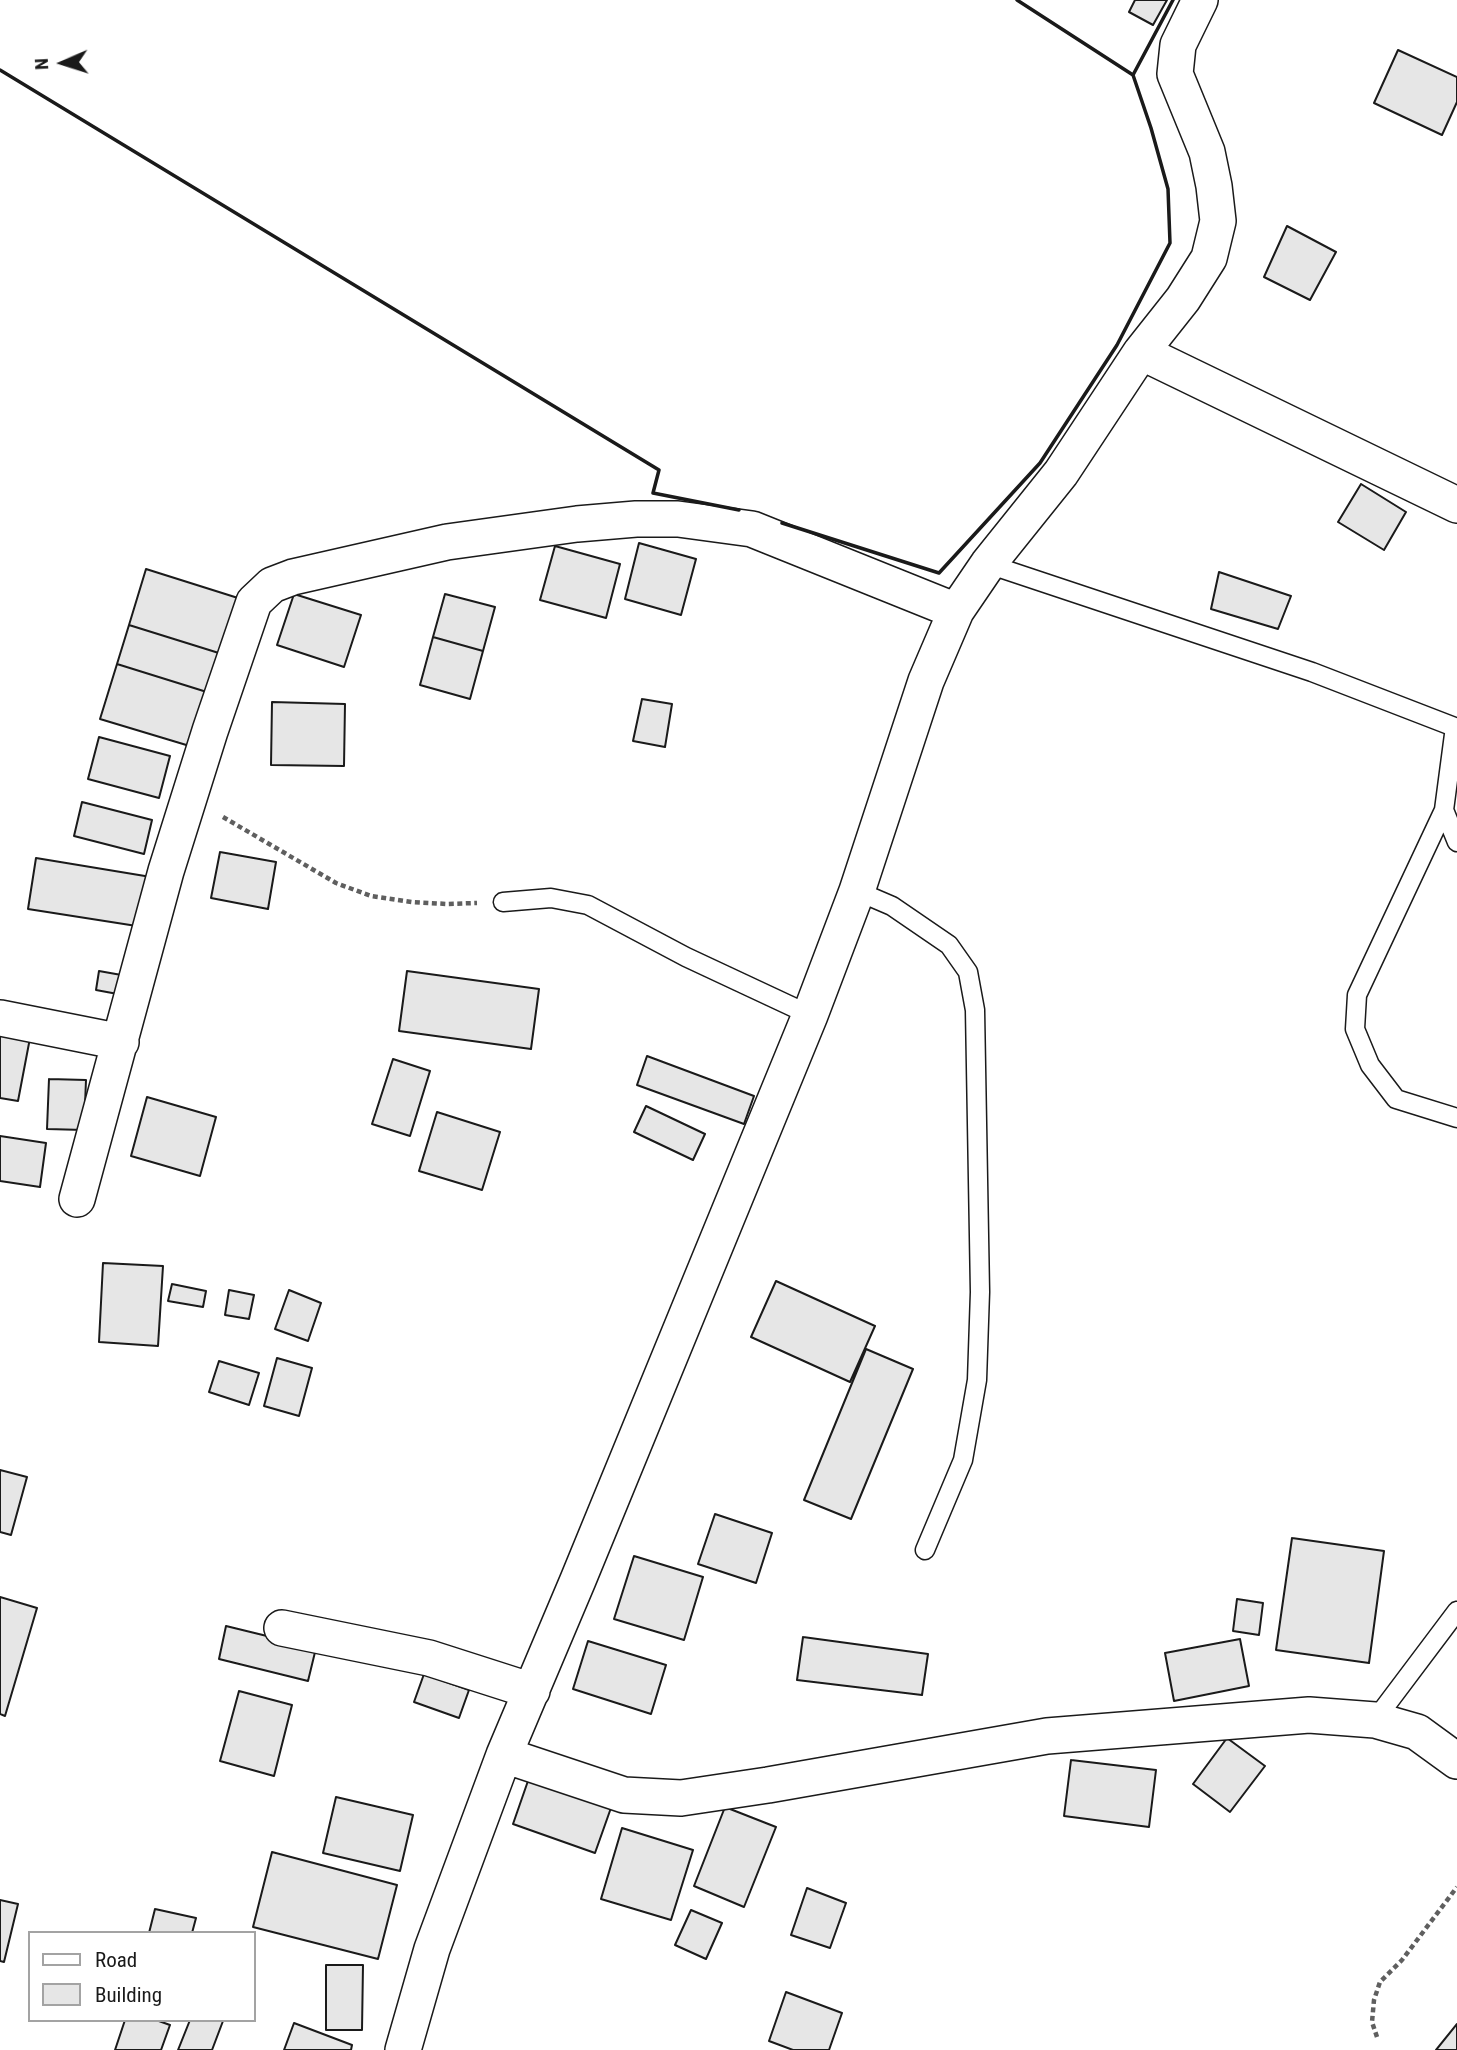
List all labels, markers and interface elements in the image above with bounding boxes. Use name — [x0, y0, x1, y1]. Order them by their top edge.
north arrow — [28, 28, 98, 98]
text: N — [30, 58, 53, 71]
legend — [28, 1931, 256, 2022]
text: Road — [95, 1948, 137, 1972]
text: Building — [95, 1983, 162, 2007]

